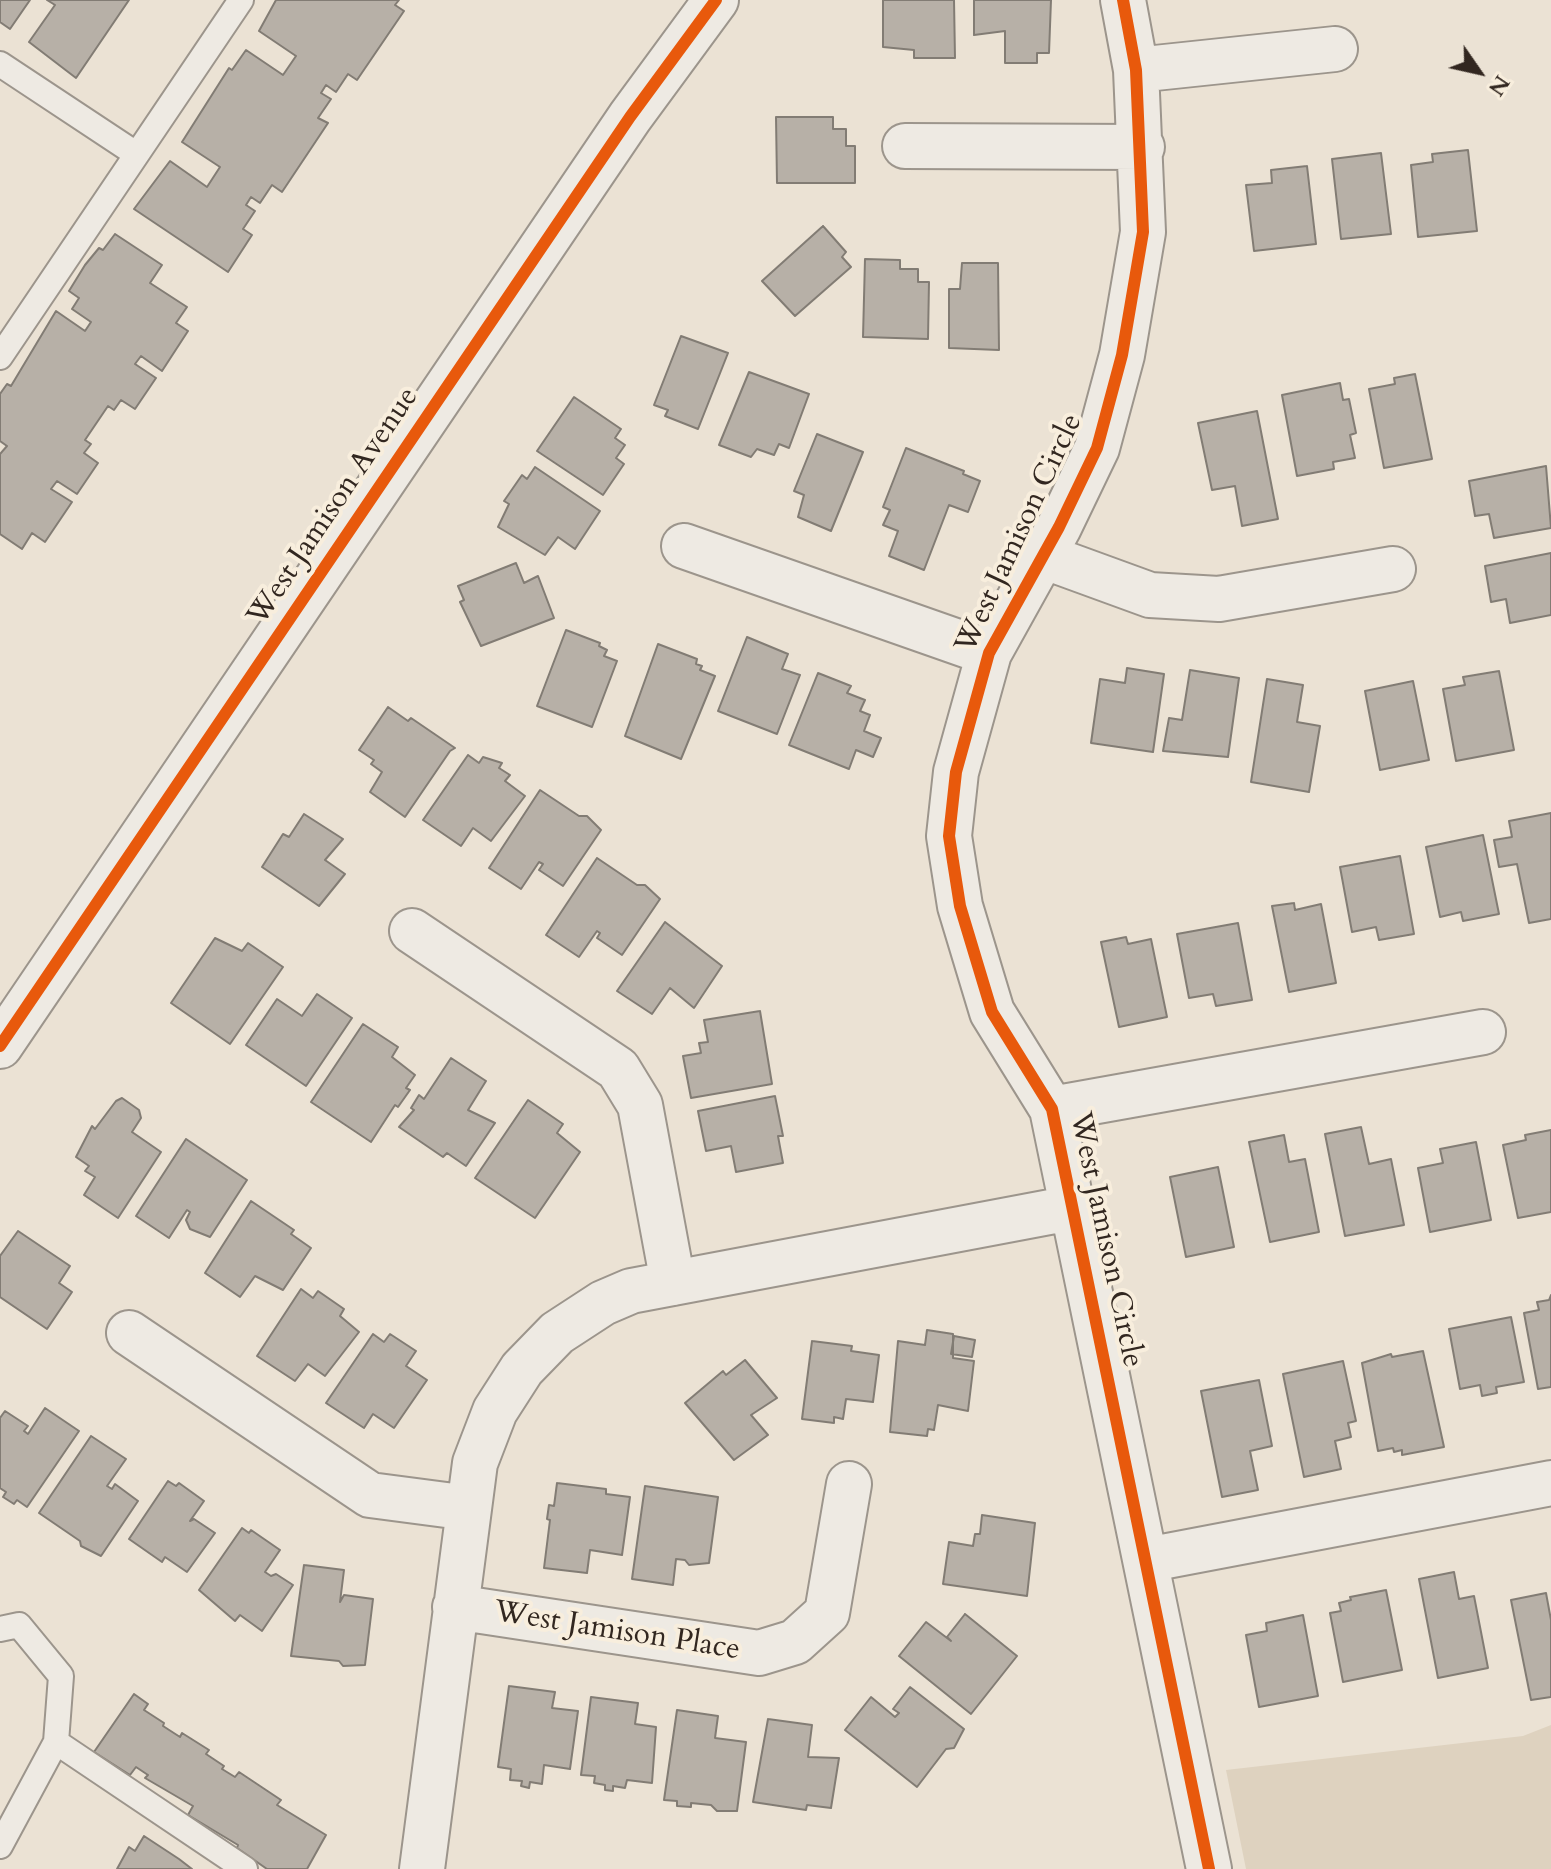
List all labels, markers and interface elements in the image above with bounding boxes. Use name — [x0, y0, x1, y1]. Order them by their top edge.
north arrow — [1439, 32, 1519, 112]
text: N — [1481, 69, 1517, 102]
street label: West Jamison Avenue — [241, 381, 427, 633]
street label: West Jamison Circle — [949, 409, 1091, 659]
street label: West Jamison Circle — [1060, 1109, 1150, 1371]
street label: West Jamison Place — [492, 1595, 742, 1669]

